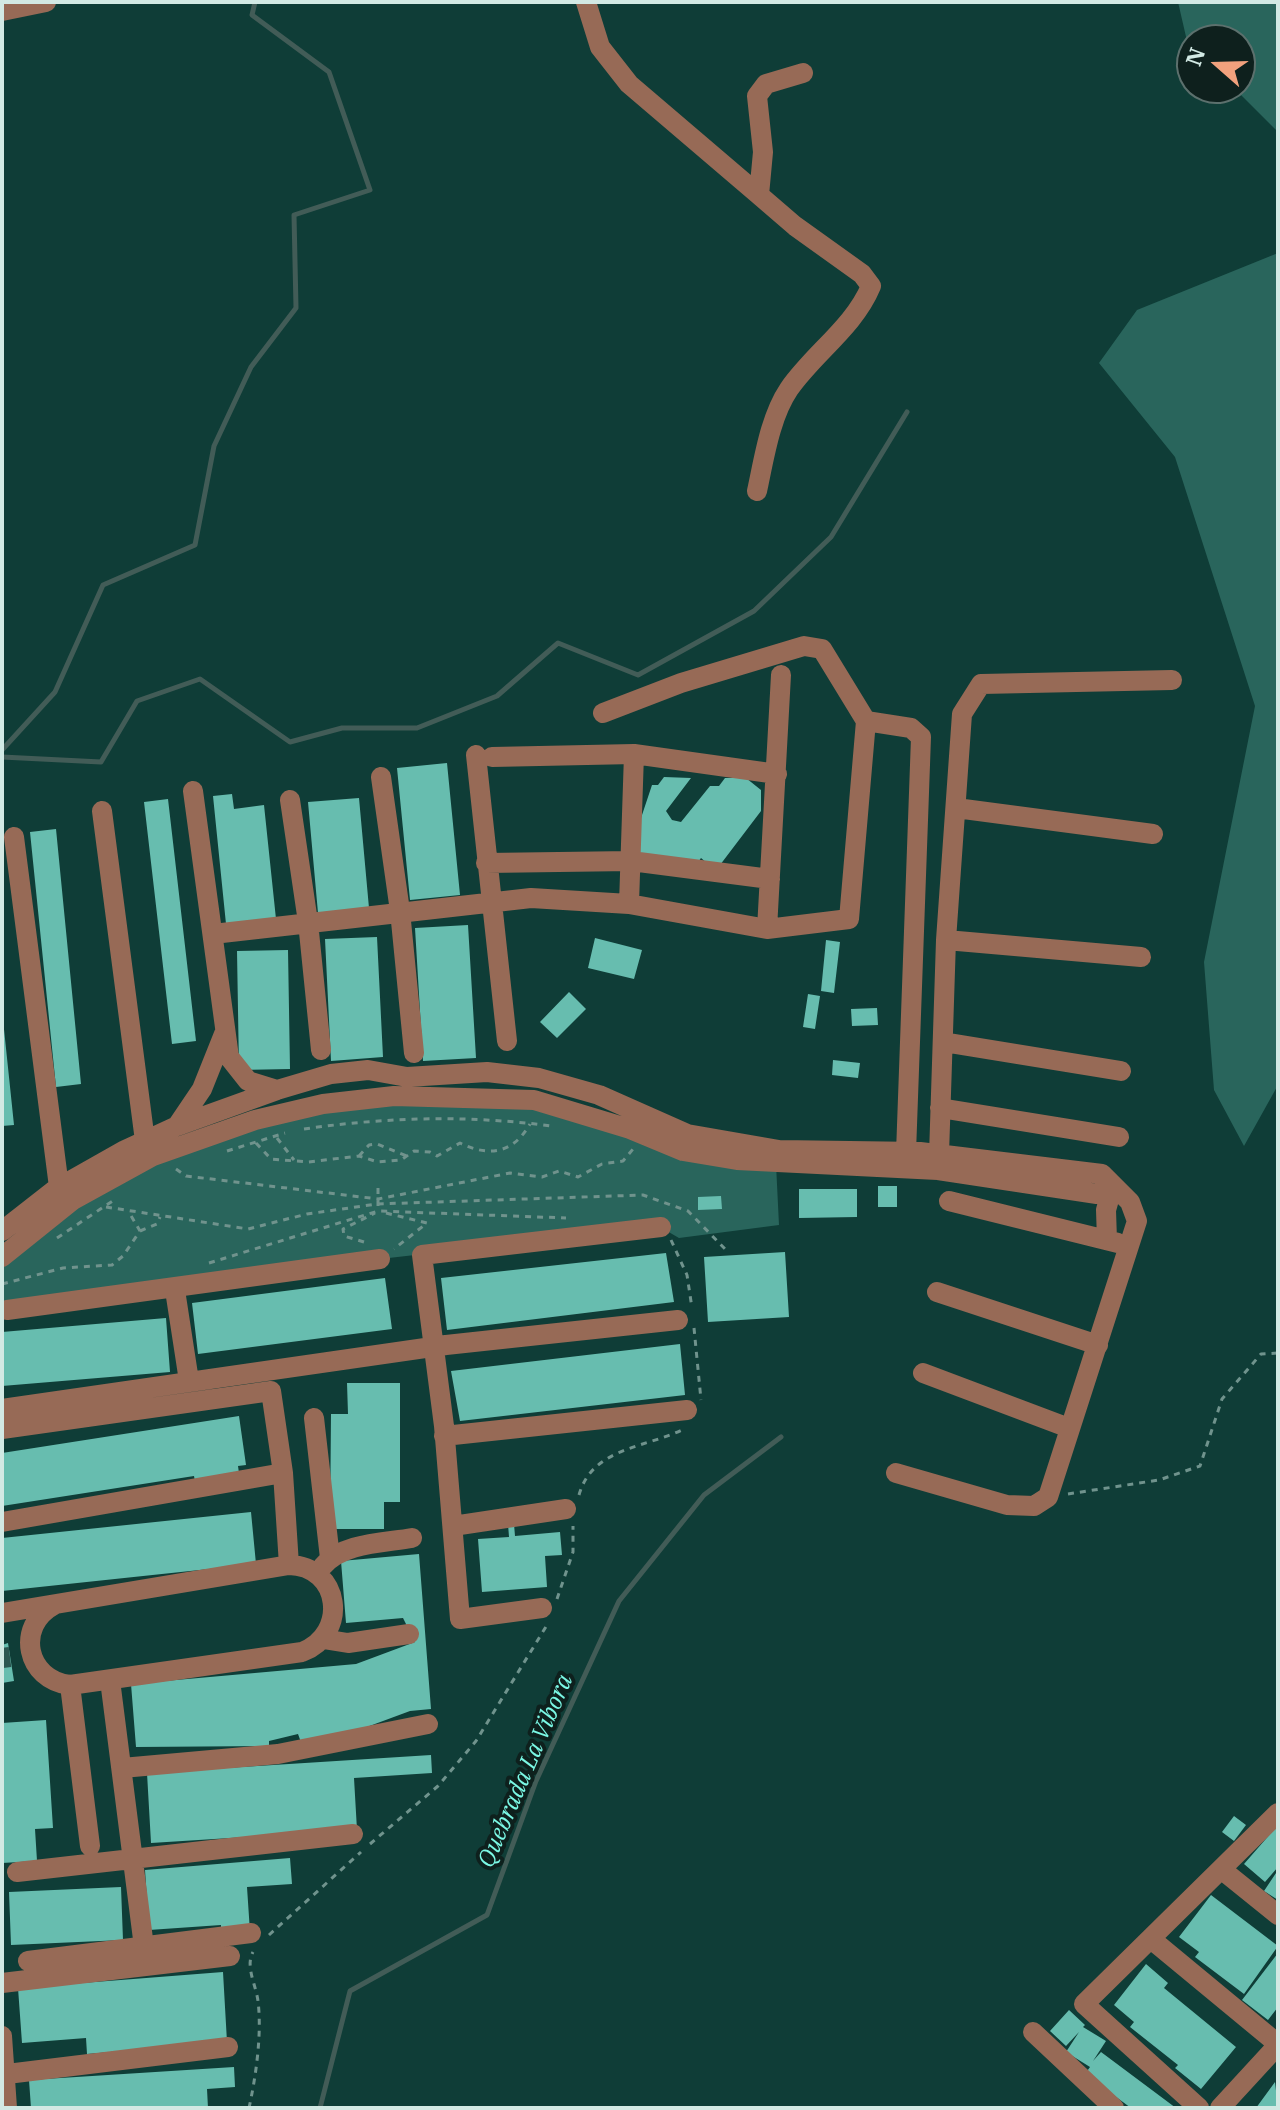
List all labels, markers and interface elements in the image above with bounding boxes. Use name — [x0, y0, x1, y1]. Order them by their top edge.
north arrow — [1176, 24, 1256, 104]
text: N — [1178, 43, 1211, 69]
water label: Quebrada La Vibora — [472, 1670, 580, 1872]

